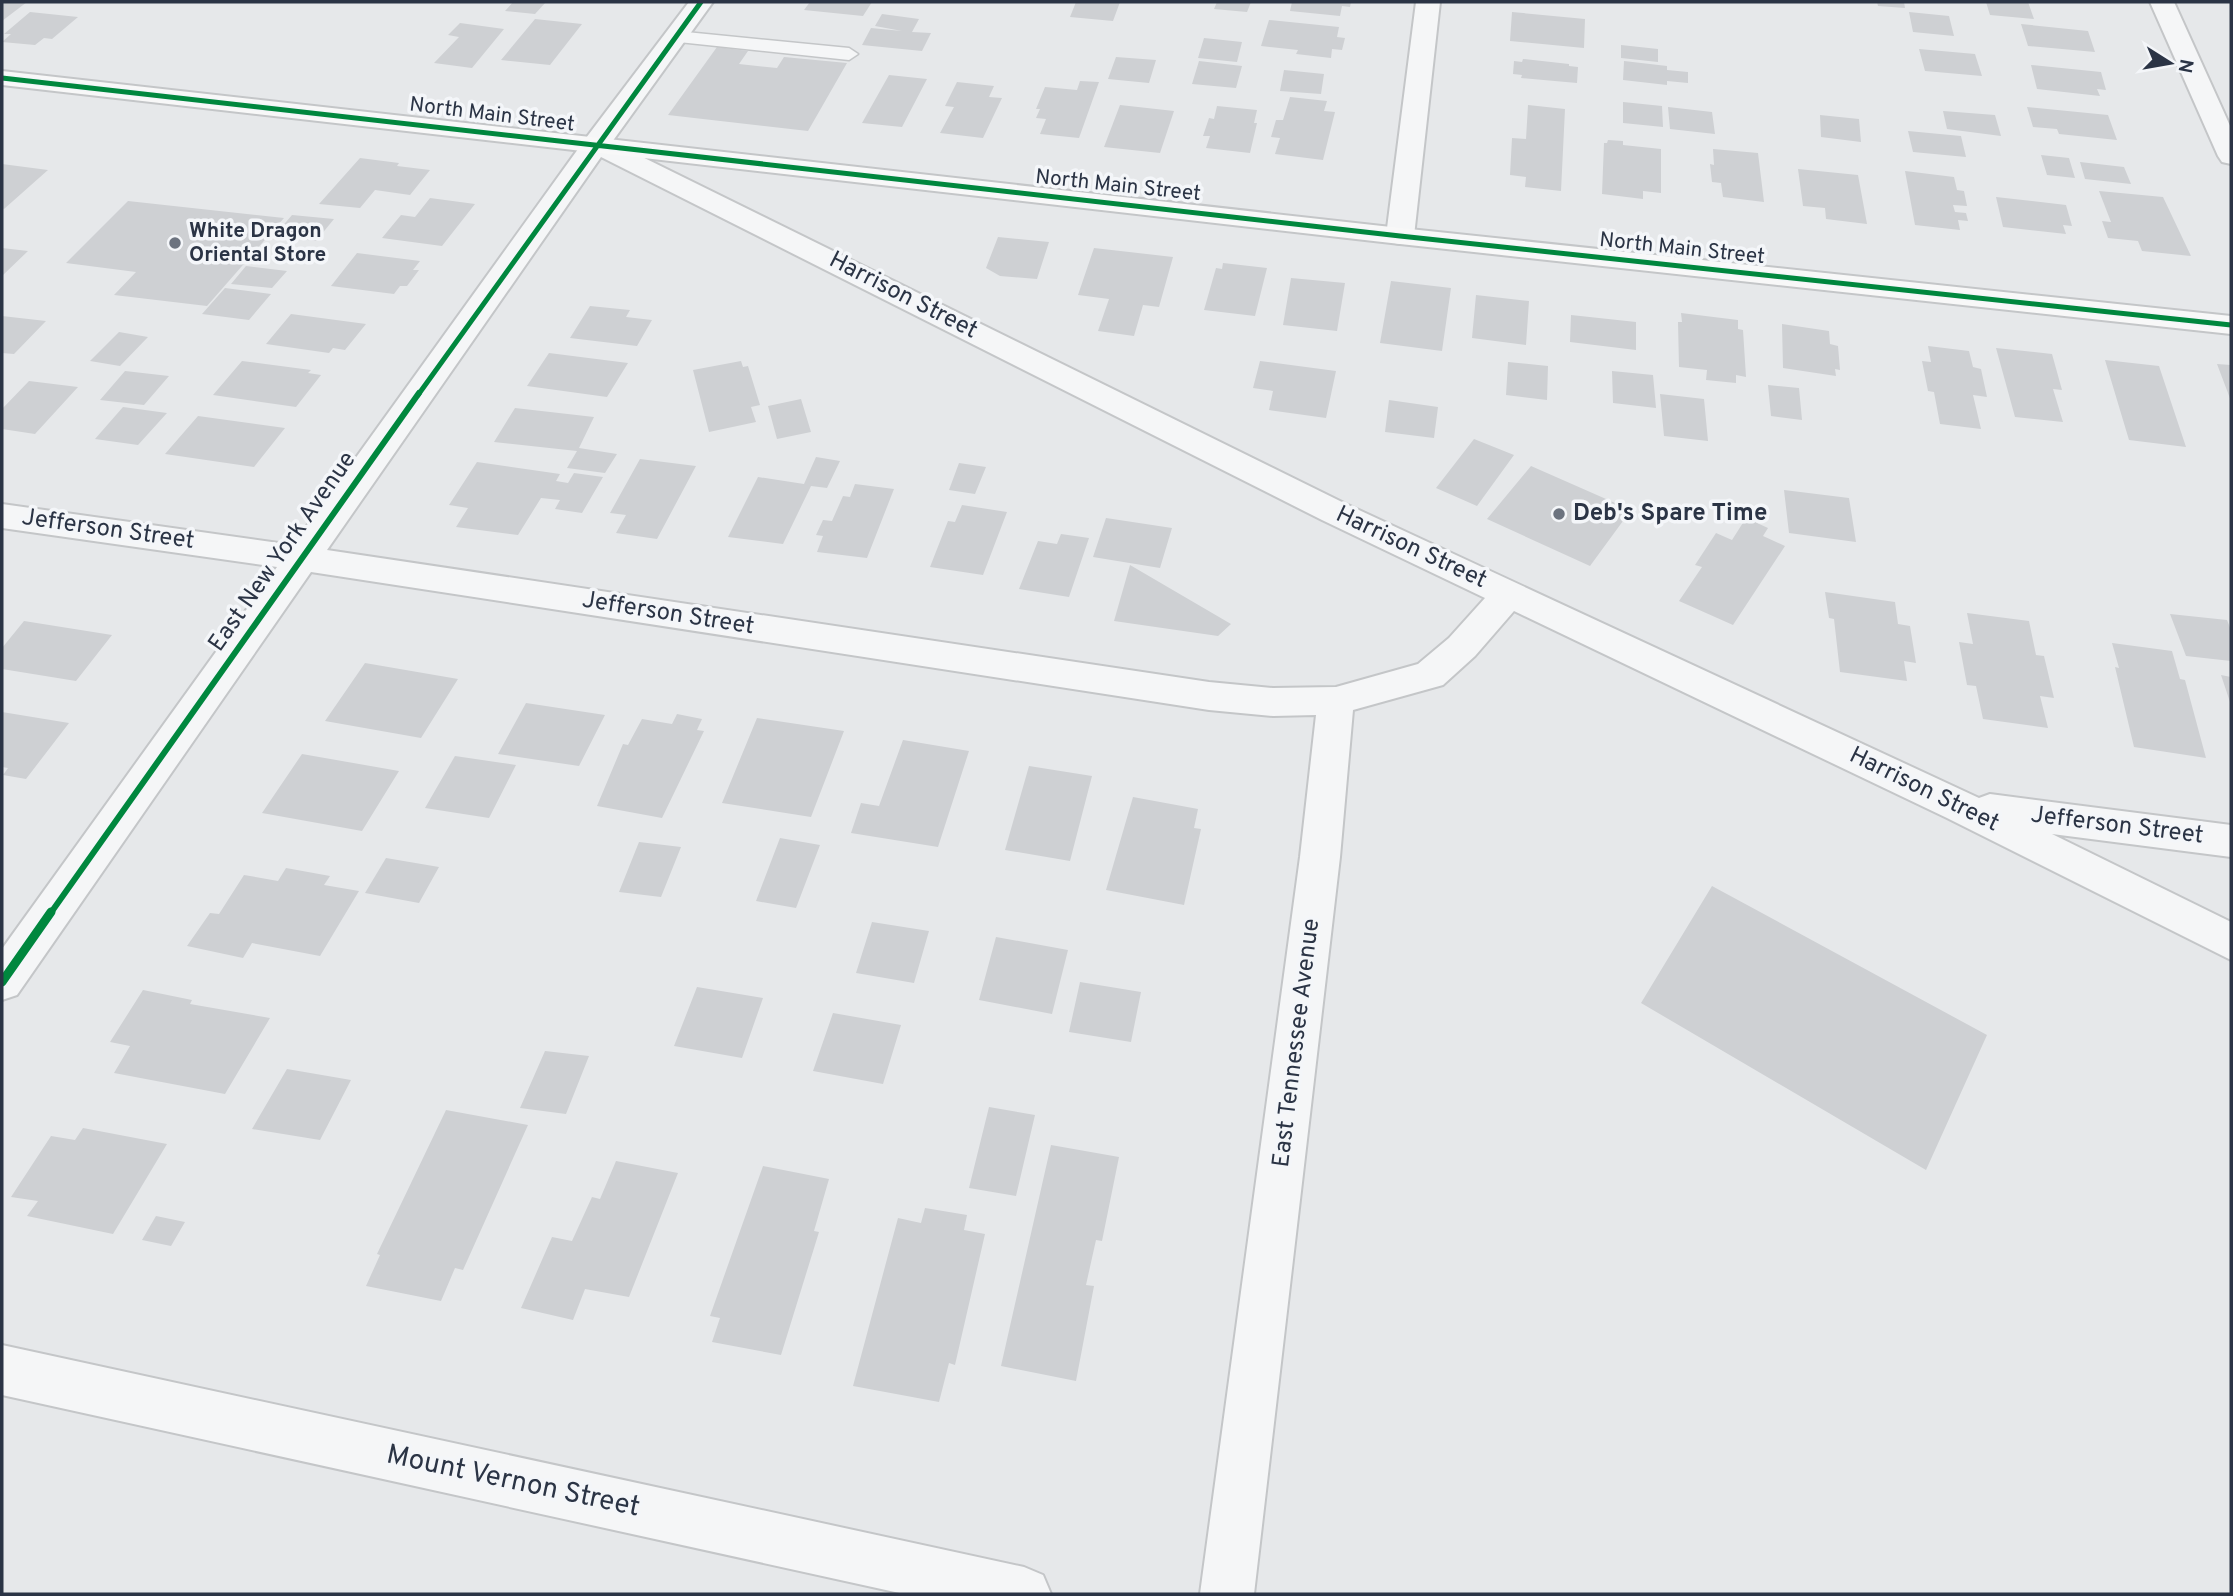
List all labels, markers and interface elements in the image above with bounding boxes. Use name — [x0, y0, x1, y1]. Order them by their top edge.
north arrow — [2135, 28, 2205, 98]
text: N — [2172, 57, 2198, 75]
street label: North Main Street — [408, 91, 576, 139]
street label: North Main Street — [1034, 164, 1202, 208]
place label: White Dragon Oriental Store — [189, 218, 326, 269]
street label: North Main Street — [1598, 227, 1766, 271]
marker: White Dragon Oriental Store — [167, 235, 183, 251]
street label: Harrison Street — [824, 246, 982, 346]
street label: East New York Avenue — [203, 446, 363, 658]
place label: Deb's Spare Time — [1573, 499, 1767, 529]
street label: Harrison Street — [1331, 500, 1491, 596]
street label: Jefferson Street — [20, 503, 196, 557]
marker: Deb's Spare Time — [1551, 506, 1567, 522]
street label: Jefferson Street — [580, 586, 756, 642]
street label: Harrison Street — [1844, 741, 2004, 839]
street label: Jefferson Street — [2029, 801, 2205, 851]
street label: East Tennessee Avenue — [1267, 917, 1327, 1169]
street label: Mount Vernon Street — [383, 1438, 643, 1526]

